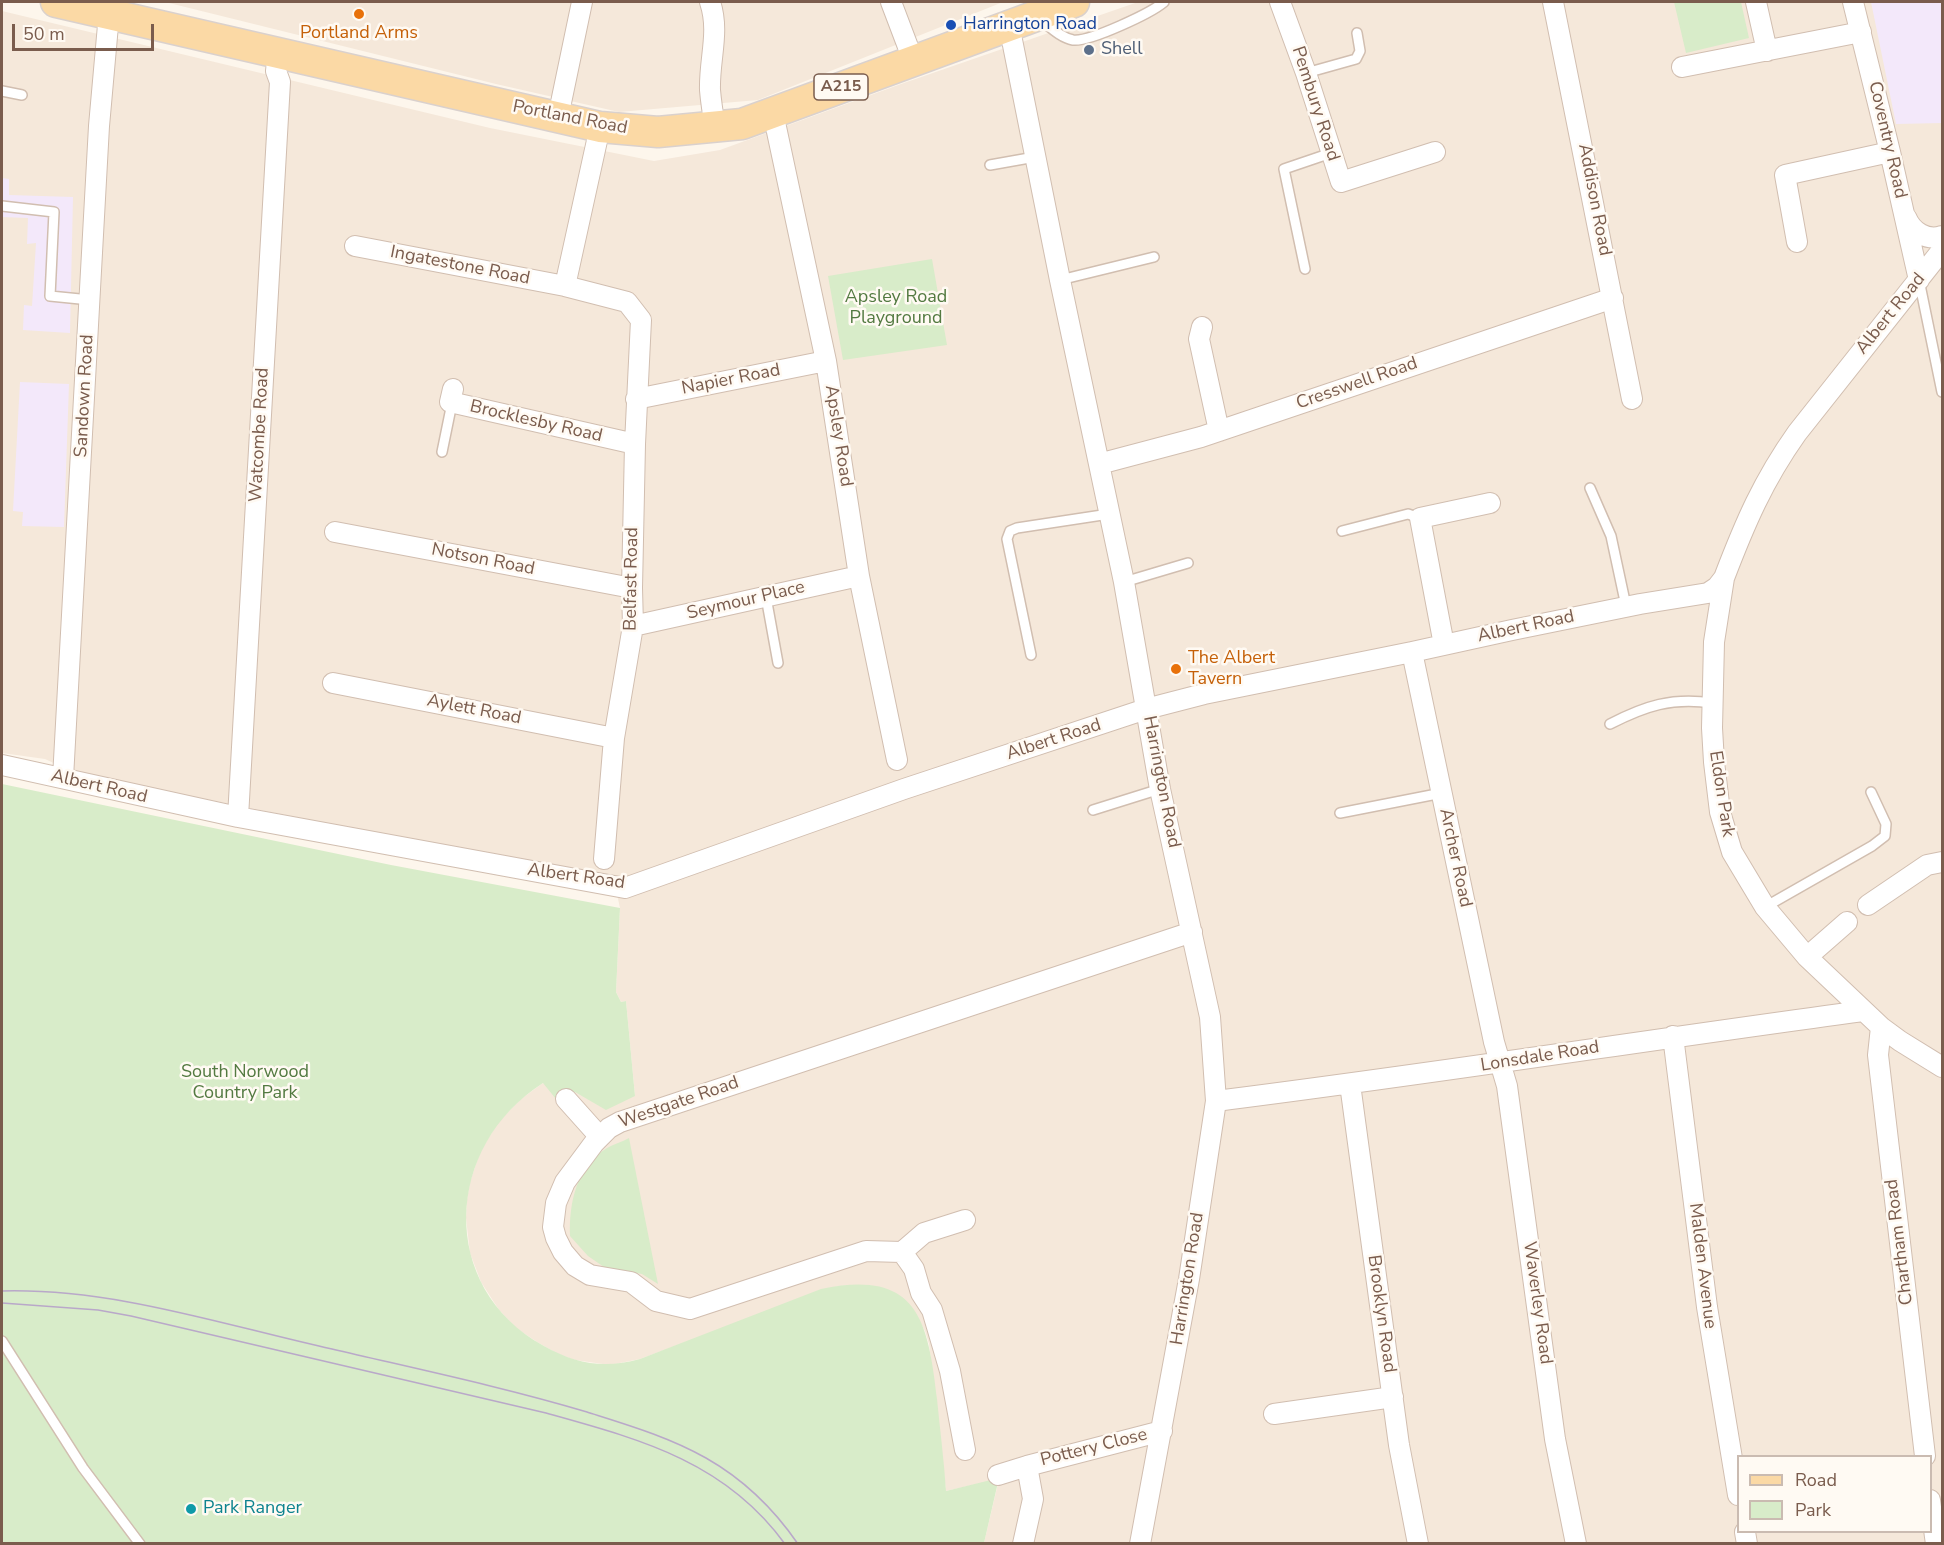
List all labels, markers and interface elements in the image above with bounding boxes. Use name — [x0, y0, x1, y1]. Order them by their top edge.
marker: Portland Arms — [352, 7, 366, 21]
scale bar — [15, 12, 158, 50]
place label: Harrington Road — [963, 14, 1097, 36]
marker: Harrington Road — [944, 18, 958, 32]
text: 50 m — [23, 22, 65, 46]
place label: Portland Arms — [300, 23, 418, 45]
place label: Shell — [1101, 39, 1143, 61]
marker: Shell — [1082, 43, 1096, 57]
street label: Pembury Road — [1286, 44, 1344, 164]
road number: A215 — [814, 74, 868, 100]
street label: Coventry Road — [1863, 79, 1911, 201]
street label: Portland Road — [511, 96, 629, 140]
street label: Addison Road — [1573, 142, 1615, 258]
street label: Ingatestone Road — [388, 242, 532, 290]
street label: Albert Road — [1852, 269, 1930, 359]
park label: Apsley Road Playground — [845, 287, 947, 330]
street label: Sandown Road — [71, 334, 99, 458]
street label: Cresswell Road — [1293, 353, 1421, 415]
street label: Napier Road — [680, 360, 782, 400]
street label: Watcombe Road — [246, 367, 274, 503]
street label: Apsley Road — [819, 384, 857, 488]
street label: Brocklesby Road — [468, 396, 604, 448]
street label: Belfast Road — [620, 527, 644, 631]
street label: Notson Road — [429, 539, 537, 581]
street label: Seymour Place — [685, 577, 807, 625]
street label: Albert Road — [1476, 606, 1576, 648]
place label: The Albert Tavern — [1188, 648, 1275, 690]
marker: The Albert Tavern — [1169, 662, 1183, 676]
street label: Aylett Road — [425, 690, 523, 730]
street label: Harrington Road — [1138, 714, 1184, 850]
street label: Albert Road — [1004, 715, 1104, 765]
street label: Eldon Park — [1704, 749, 1738, 839]
street label: Albert Road — [49, 765, 149, 809]
street label: Archer Road — [1434, 807, 1476, 909]
street label: Albert Road — [526, 859, 626, 895]
street label: Lonsdale Road — [1479, 1037, 1601, 1077]
park label: South Norwood Country Park — [181, 1062, 309, 1104]
street label: Westgate Road — [616, 1072, 742, 1134]
street label: Chartham Road — [1882, 1178, 1918, 1306]
street label: Malden Avenue — [1684, 1202, 1720, 1330]
street label: Harrington Road — [1167, 1211, 1209, 1347]
street label: Waverley Road — [1518, 1240, 1556, 1366]
street label: Brooklyn Road — [1362, 1254, 1400, 1374]
street label: Pottery Close — [1038, 1424, 1150, 1472]
legend — [1737, 1455, 1932, 1533]
text: Road — [1795, 1468, 1837, 1492]
place label: Park Ranger — [203, 1498, 302, 1520]
text: Park — [1795, 1498, 1831, 1522]
marker: Park Ranger — [184, 1502, 198, 1516]

